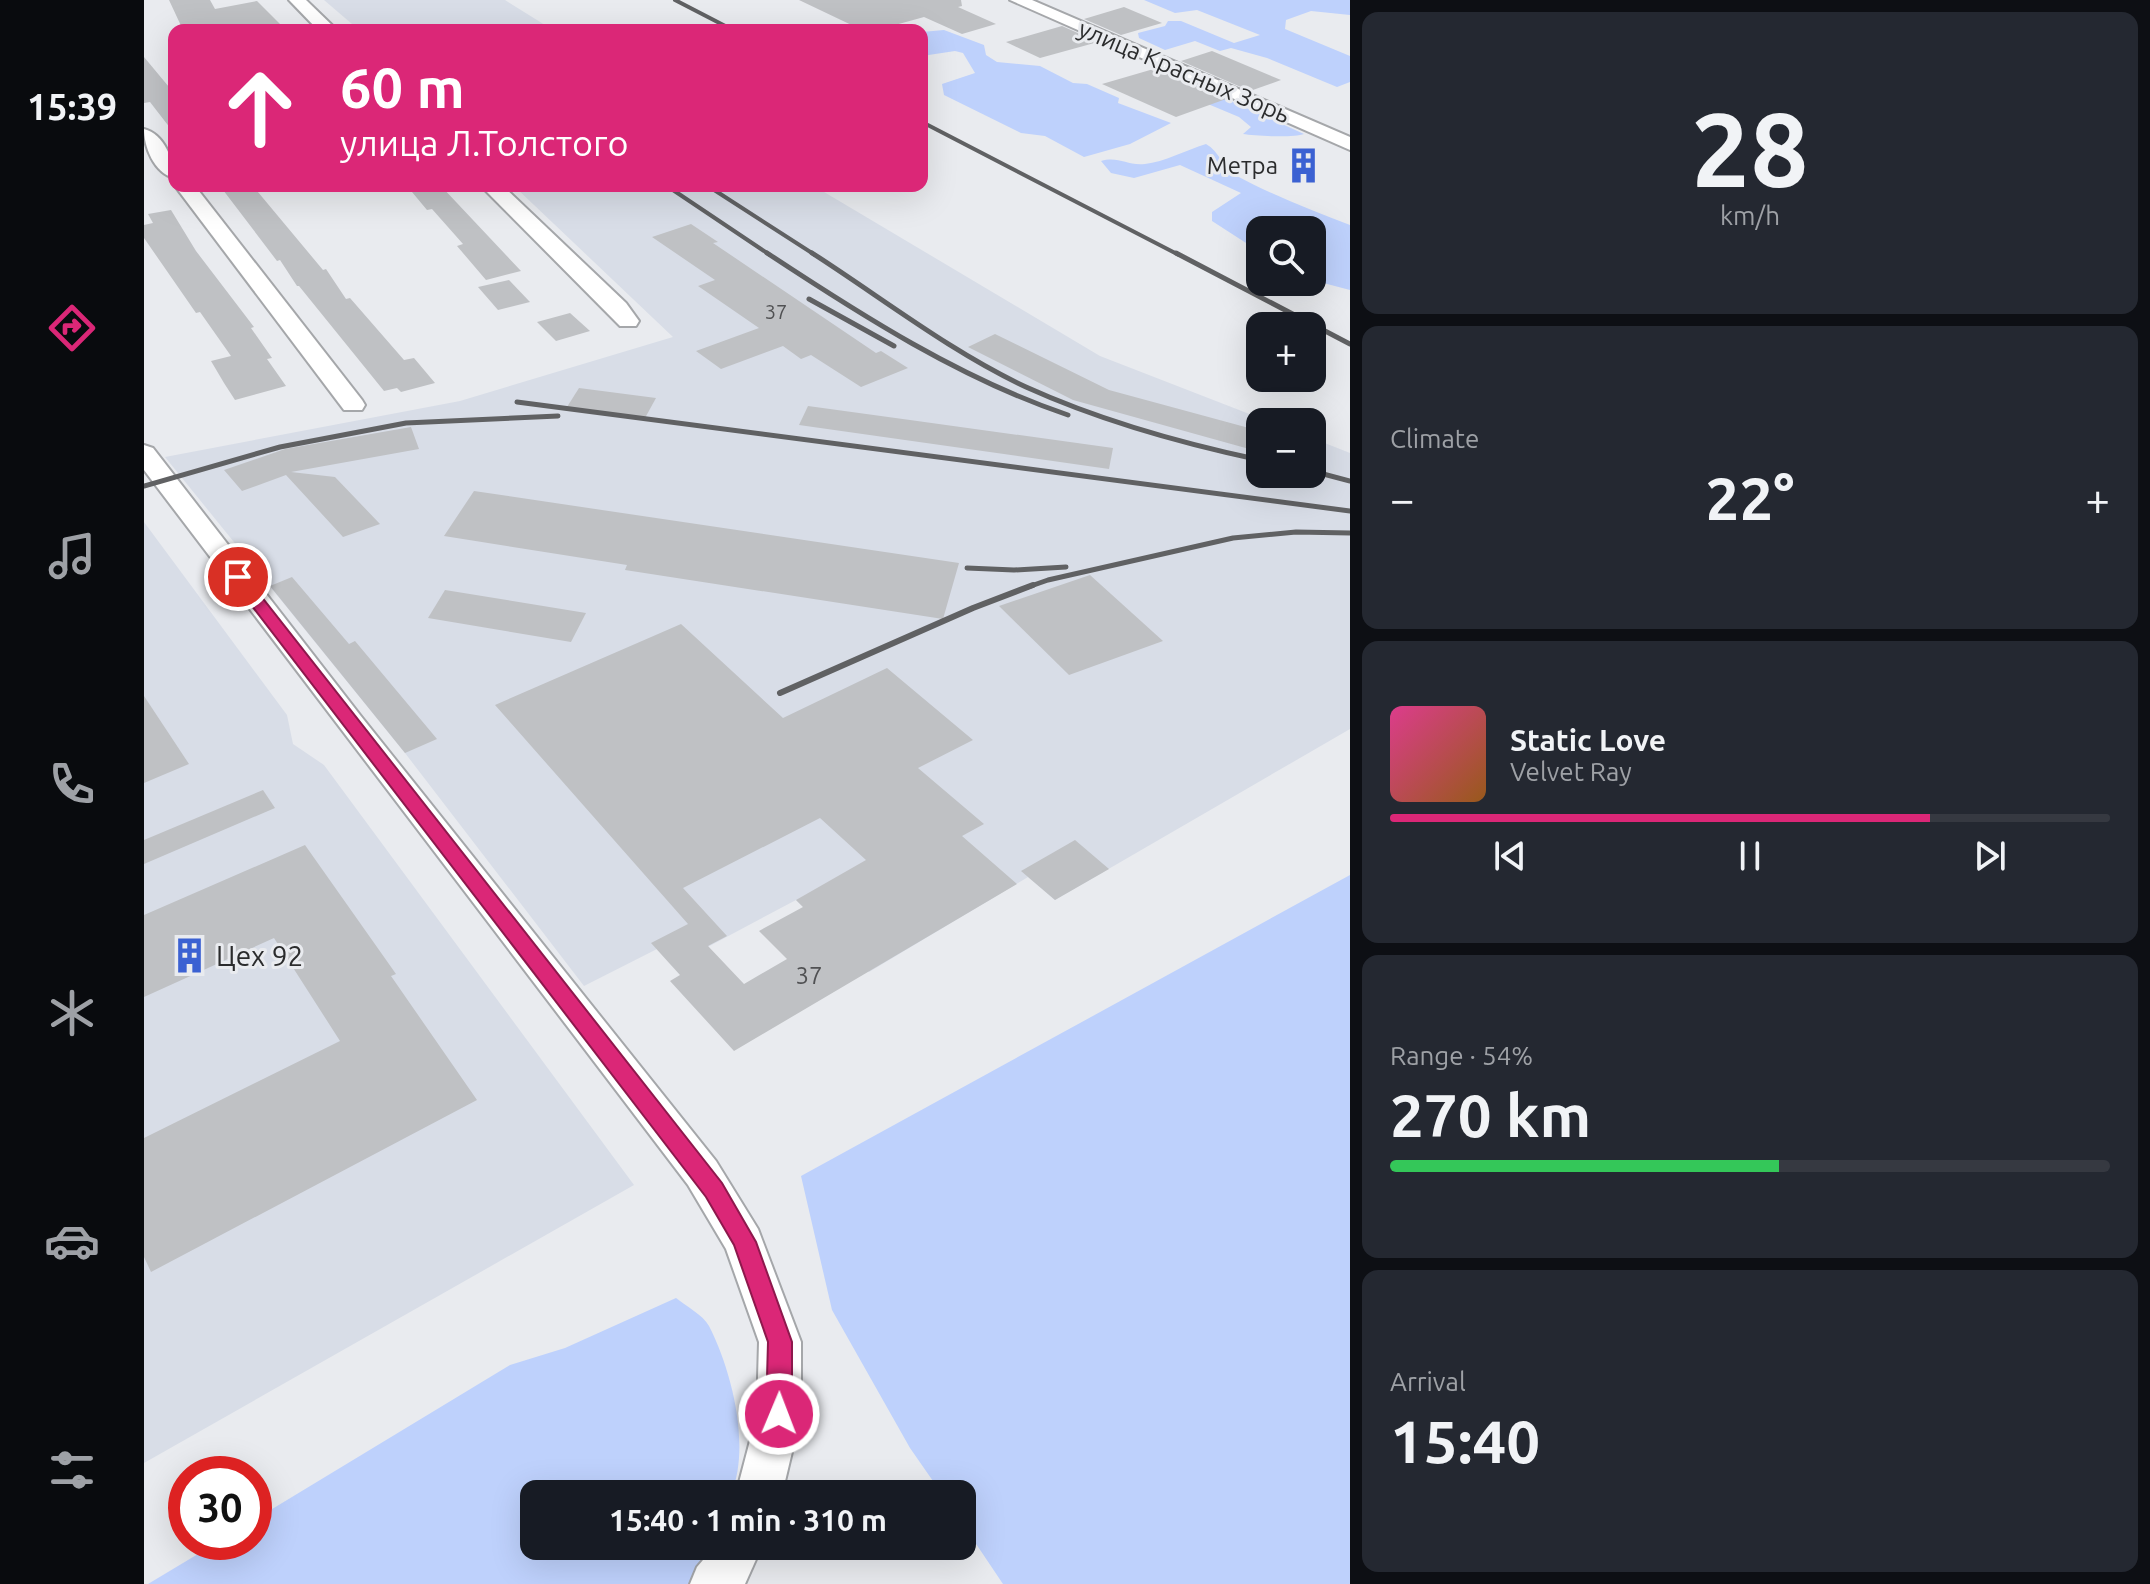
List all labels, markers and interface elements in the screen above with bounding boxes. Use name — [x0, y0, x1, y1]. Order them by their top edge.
street label: улица Красных Зорь — [1075, 15, 1294, 128]
icon: ahead — [208, 56, 312, 160]
text: 60 m — [340, 56, 465, 119]
text: 15:39 — [27, 86, 117, 127]
text: 28 — [1691, 90, 1809, 207]
text: улица Л.Толстого — [340, 122, 629, 163]
building icon: Метра — [1285, 147, 1323, 185]
place label: Метра — [1207, 152, 1278, 179]
text: km/h — [1720, 201, 1780, 230]
map controls — [1246, 216, 1326, 488]
button: search — [1246, 216, 1326, 296]
icon: directions — [44, 300, 100, 356]
house number: 37 — [765, 300, 787, 323]
button: + — [1246, 312, 1326, 392]
button: − — [1246, 408, 1326, 488]
text: Climate — [1390, 424, 1479, 453]
text: 22° — [1706, 464, 1794, 531]
text: − — [1390, 474, 1415, 523]
text: + — [2085, 474, 2110, 523]
icon: music — [44, 528, 100, 584]
pin — [204, 543, 272, 611]
icon: arrive — [216, 555, 260, 599]
text: Static Love — [1510, 723, 1666, 757]
icon: phone — [44, 756, 100, 812]
text: Velvet Ray — [1510, 757, 1632, 786]
icon: previous — [1488, 834, 1532, 878]
icon: pause — [1728, 834, 1772, 878]
icon: next — [1968, 834, 2012, 878]
building icon: Цех 92 — [171, 937, 209, 975]
place label: Цех 92 — [216, 940, 303, 971]
house number: 37 — [795, 962, 823, 989]
icon: climate — [44, 985, 100, 1041]
text: Range · 54% — [1390, 1041, 1533, 1070]
text: 270 km — [1390, 1081, 1591, 1148]
icon: car — [44, 1213, 100, 1269]
text: Arrival — [1390, 1367, 1466, 1396]
position arrow — [737, 1372, 821, 1456]
text: 15:40 — [1390, 1407, 1540, 1474]
icon: filters — [44, 1442, 100, 1498]
speed limit sign: 30 — [168, 1456, 272, 1560]
text: 15:40 · 1 min · 310 m — [609, 1503, 887, 1537]

